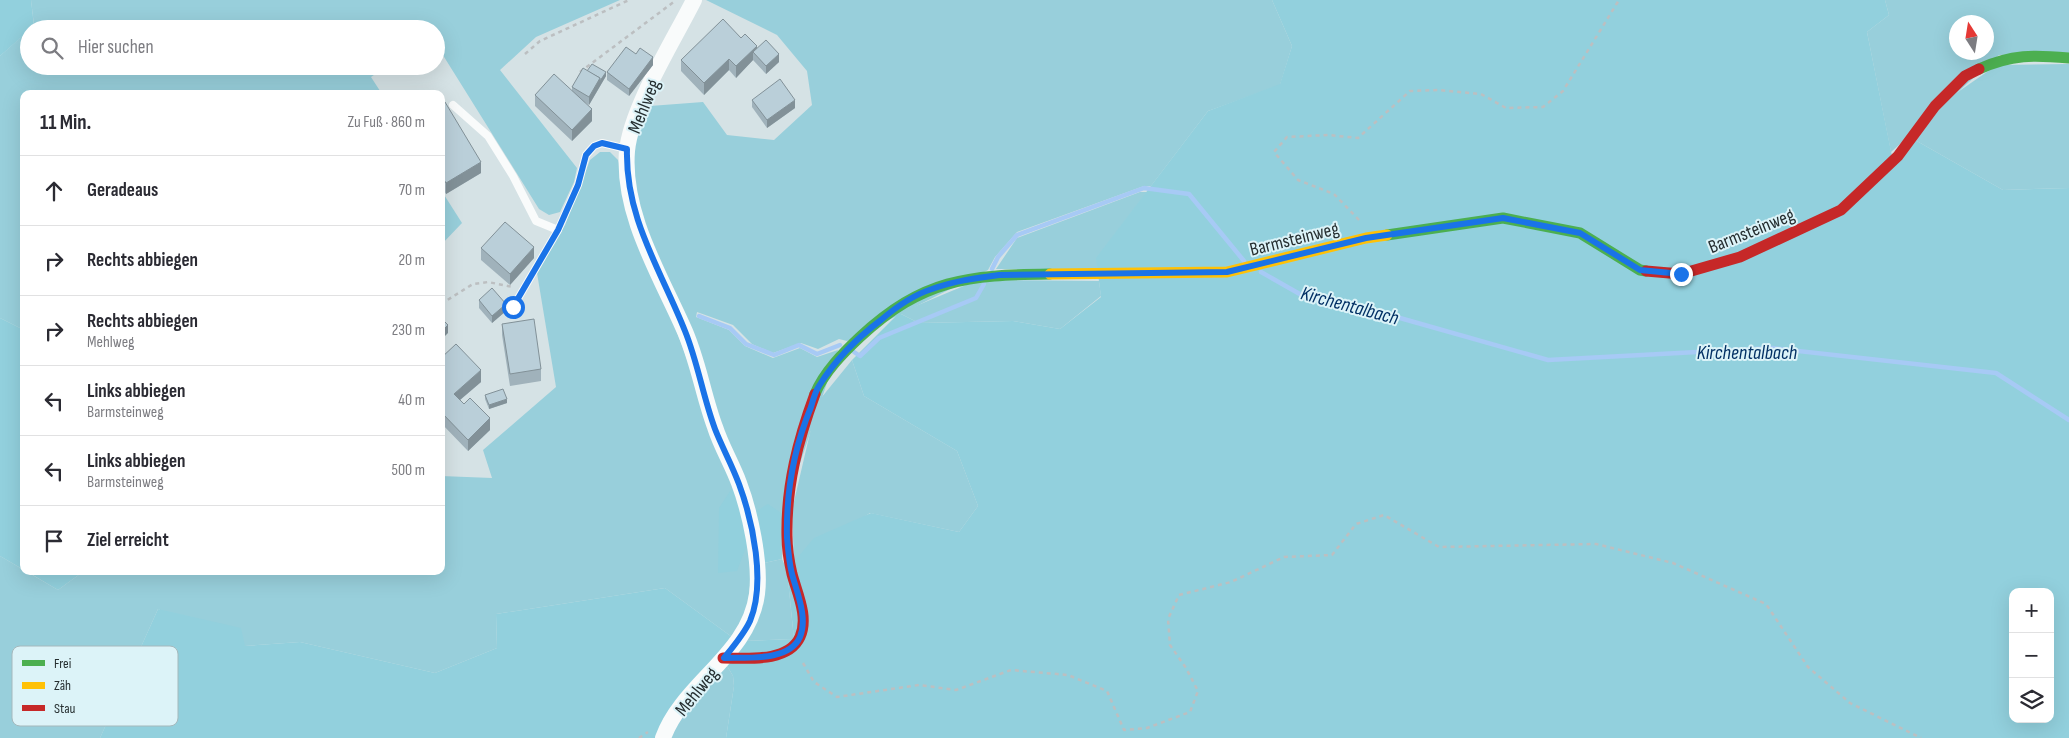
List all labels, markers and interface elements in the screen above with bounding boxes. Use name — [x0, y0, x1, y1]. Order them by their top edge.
north arrow — [1949, 15, 1994, 60]
search box — [20, 20, 445, 75]
icon: search — [38, 34, 66, 62]
text: Hier suchen — [78, 36, 154, 59]
street label: Mehlweg — [623, 76, 666, 137]
text: 11 Min. — [40, 110, 91, 135]
text: Zu Fuß · 860 m — [348, 113, 425, 132]
icon: ahead — [40, 177, 68, 205]
text: Geradeaus — [87, 179, 158, 202]
text: 70 m — [399, 181, 425, 200]
street label: Barmsteinweg — [1705, 204, 1798, 259]
street label: Barmsteinweg — [1247, 217, 1342, 262]
icon: right — [40, 247, 68, 275]
text: Rechts abbiegen — [87, 249, 198, 272]
text: 20 m — [398, 251, 425, 270]
route end — [1670, 263, 1693, 286]
water label: Kirchentalbach — [1298, 281, 1401, 331]
route start — [502, 296, 525, 319]
text: Rechts abbiegen — [87, 310, 198, 333]
icon: right — [40, 317, 68, 345]
text: 230 m — [392, 321, 425, 340]
text: Mehlweg — [87, 333, 135, 352]
water label: Kirchentalbach — [1697, 341, 1797, 365]
text: Links abbiegen — [87, 380, 185, 403]
icon: left — [40, 387, 68, 415]
text: 40 m — [398, 391, 425, 410]
text: Barmsteinweg — [87, 403, 164, 422]
text: Links abbiegen — [87, 450, 185, 473]
icon: left — [40, 457, 68, 485]
text: 500 m — [391, 461, 425, 480]
text: Barmsteinweg — [87, 473, 164, 492]
icon: arrive — [40, 527, 68, 555]
text: Ziel erreicht — [87, 529, 169, 552]
map controls — [2009, 588, 2054, 723]
button: + — [2009, 588, 2054, 633]
button: − — [2009, 633, 2054, 678]
legend — [12, 646, 178, 726]
text: Frei — [54, 655, 71, 672]
street label: Mehlweg — [670, 662, 724, 721]
text: Zäh — [54, 677, 71, 694]
button: layers — [2009, 678, 2054, 723]
text: Stau — [54, 700, 76, 717]

